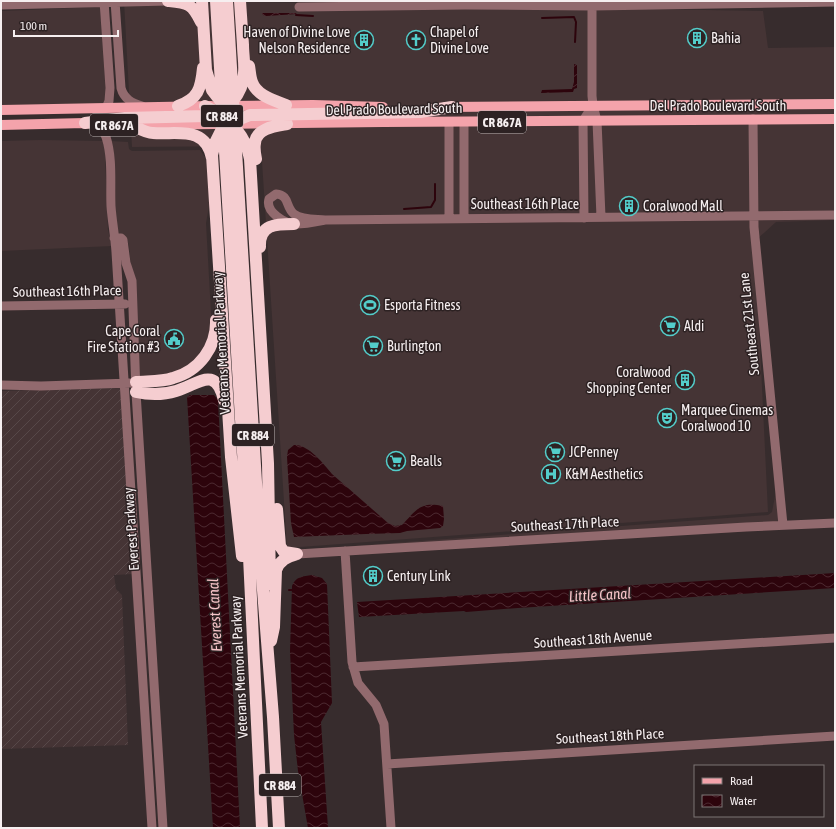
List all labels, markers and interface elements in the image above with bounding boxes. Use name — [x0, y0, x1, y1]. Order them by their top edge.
scale bar — [14, 12, 118, 38]
text: 100 m — [20, 19, 47, 33]
place label: Haven of Divine Love Nelson Residence — [243, 24, 350, 56]
place label: Chapel of Divine Love — [430, 24, 489, 56]
building icon: Bahia — [686, 27, 708, 49]
building icon: Haven of Divine Love Nelson Residence — [353, 29, 375, 51]
church icon: Chapel of Divine Love — [405, 29, 427, 51]
place label: Bahia — [711, 30, 741, 46]
street label: Del Prado Boulevard South — [650, 98, 786, 114]
street label: Del Prado Boulevard South — [325, 100, 463, 118]
road number: CR 884 — [201, 105, 243, 127]
road number: CR 867A — [478, 111, 526, 133]
road number: CR 867A — [90, 114, 138, 136]
building icon: Coralwood Mall — [618, 195, 640, 217]
street label: Southeast 16th Place — [471, 196, 579, 212]
place label: Coralwood Mall — [643, 198, 723, 214]
street label: Veterans Memorial Parkway — [209, 271, 233, 415]
street label: Southeast 21st Lane — [736, 272, 762, 376]
street label: Southeast 16th Place — [13, 282, 121, 300]
sports icon: Esporta Fitness — [359, 294, 381, 316]
place label: Esporta Fitness — [384, 297, 461, 313]
supermarket icon: Aldi — [659, 315, 681, 337]
place label: Aldi — [684, 318, 704, 334]
place label: Cape Coral Fire Station #3 — [87, 323, 160, 355]
public building icon: Cape Coral Fire Station #3 — [163, 328, 185, 350]
supermarket icon: Burlington — [362, 335, 384, 357]
place label: Burlington — [387, 338, 442, 354]
place label: Coralwood Shopping Center — [587, 364, 672, 396]
building icon: Coralwood Shopping Center — [674, 369, 696, 391]
place label: Marquee Cinemas Coralwood 10 — [681, 402, 773, 434]
theatre icon: Marquee Cinemas Coralwood 10 — [656, 407, 678, 429]
road number: CR 884 — [232, 424, 274, 446]
supermarket icon: JCPenney — [544, 441, 566, 463]
place label: JCPenney — [569, 444, 619, 460]
supermarket icon: Bealls — [385, 450, 407, 472]
place label: Bealls — [410, 453, 442, 469]
hospital icon: K&M Aesthetics — [540, 463, 562, 485]
place label: K&M Aesthetics — [565, 466, 643, 482]
street label: Everest Parkway — [120, 487, 142, 571]
street label: Southeast 17th Place — [510, 513, 620, 535]
building icon: Century Link — [362, 565, 384, 587]
place label: Century Link — [387, 568, 451, 584]
water label: Everest Canal — [204, 578, 225, 652]
water label: Little Canal — [568, 584, 632, 605]
street label: Veterans Memorial Parkway — [227, 595, 251, 739]
street label: Southeast 18th Avenue — [533, 627, 653, 651]
street label: Southeast 18th Place — [555, 725, 665, 747]
legend — [694, 765, 824, 817]
road number: CR 884 — [259, 774, 301, 796]
text: Road — [730, 774, 753, 788]
text: Water — [730, 794, 757, 808]

